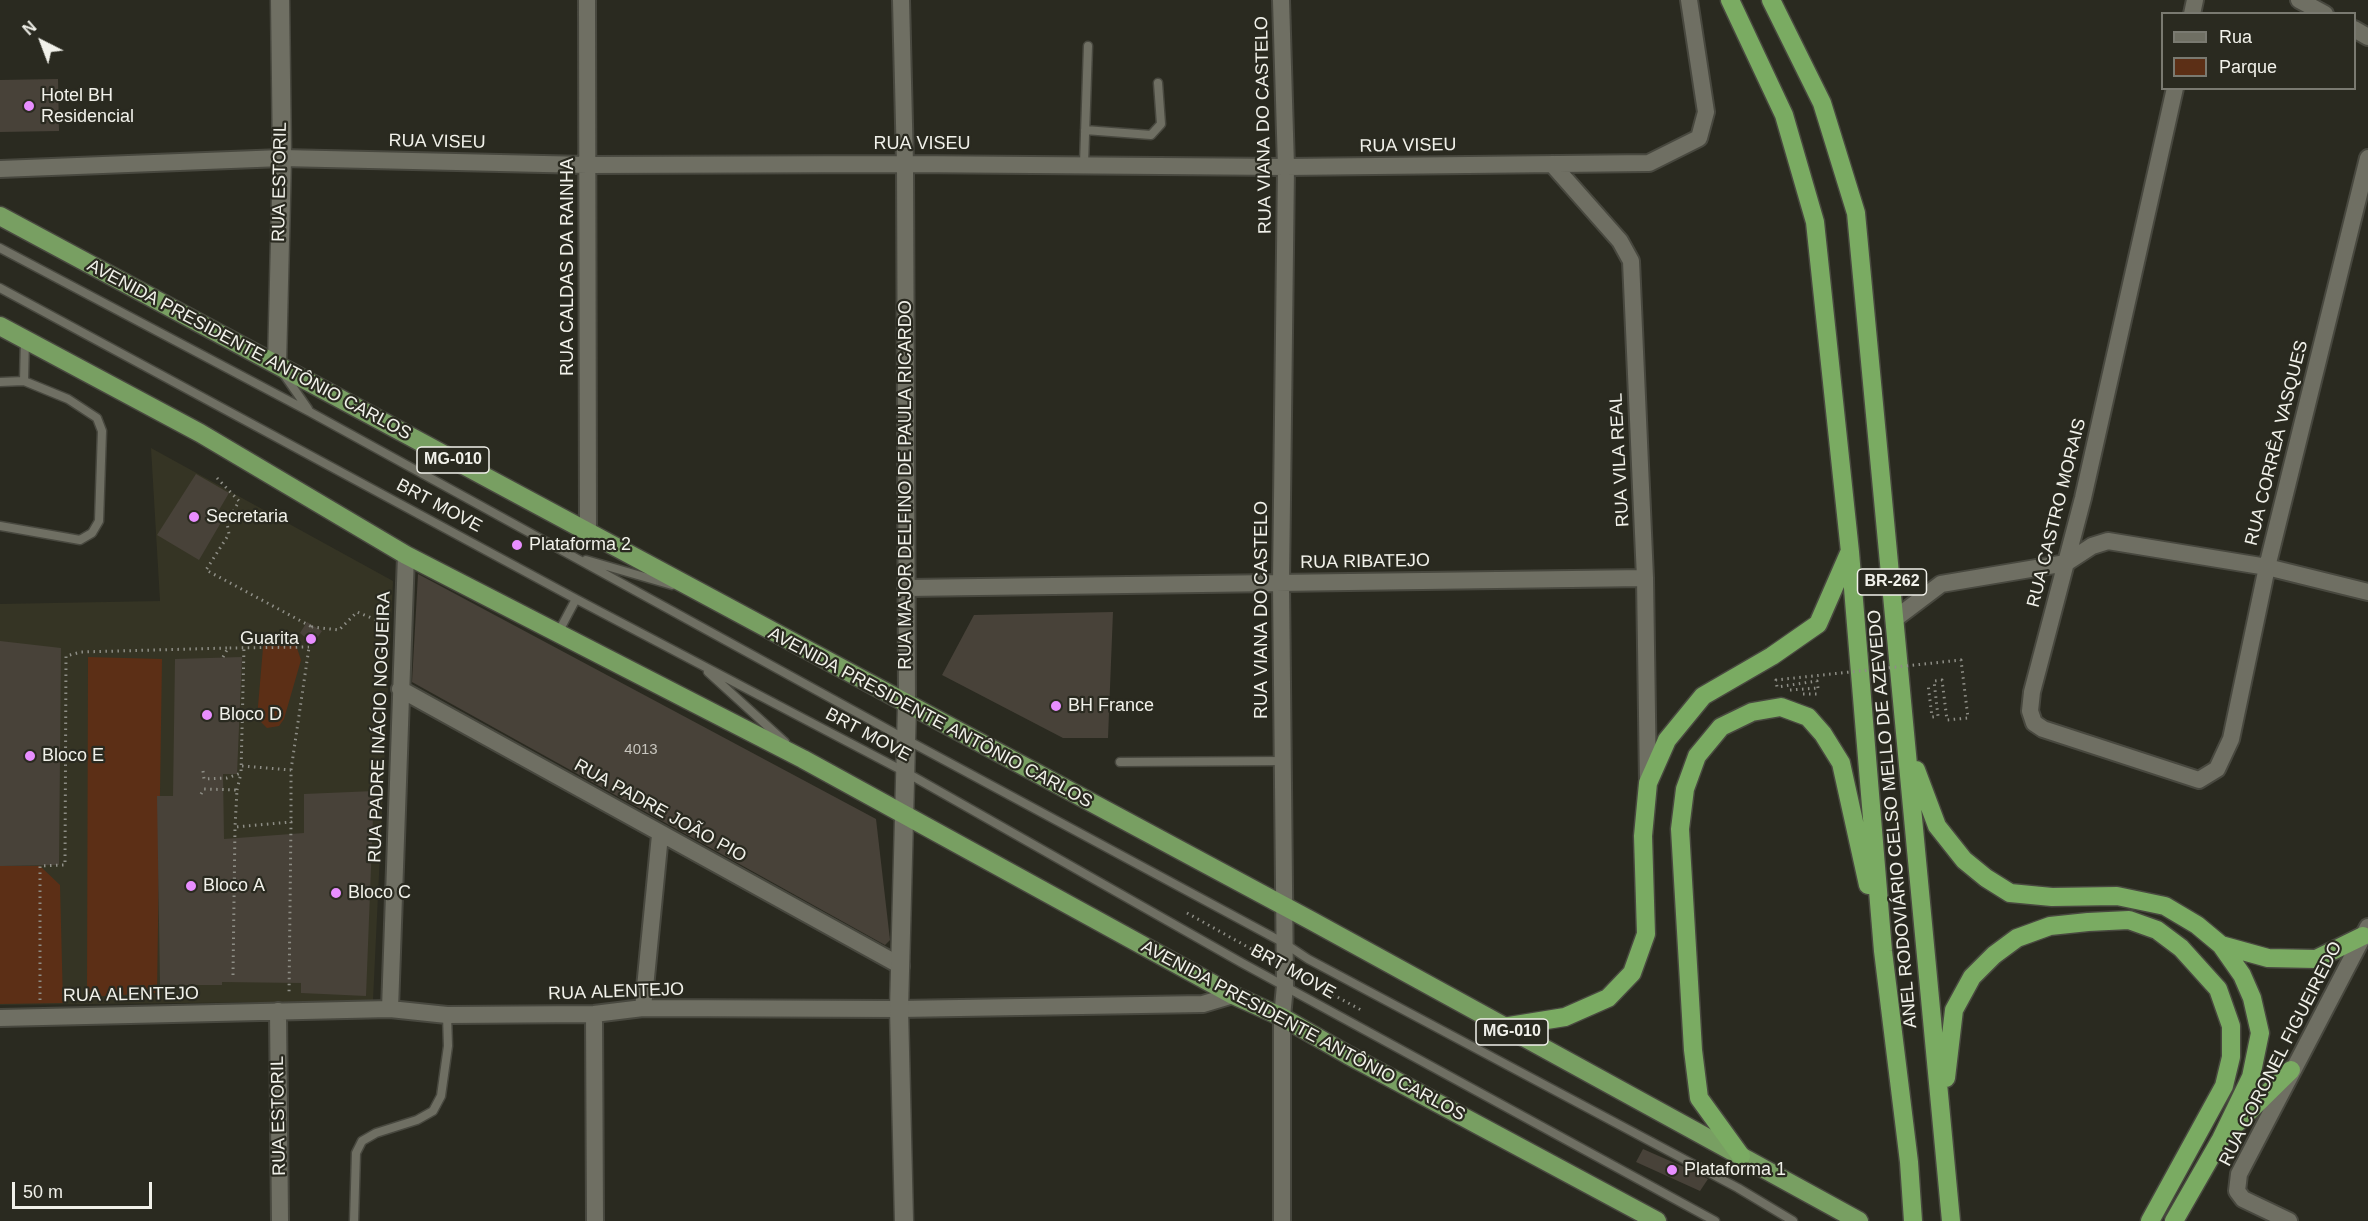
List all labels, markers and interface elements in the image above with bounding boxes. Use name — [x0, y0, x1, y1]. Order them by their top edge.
north arrow — [12, 12, 72, 72]
legend — [2161, 12, 2356, 90]
street label: RUA VIANA DO CASTELO — [1251, 16, 1277, 234]
text: N — [20, 18, 40, 38]
text: Rua — [2219, 27, 2252, 47]
text: Parque — [2219, 57, 2277, 77]
place label: Hotel BH Residencial — [41, 85, 134, 128]
marker: Hotel BH Residencial — [22, 99, 36, 113]
street label: RUA ESTORIL — [268, 122, 292, 242]
street label: RUA VISEU — [388, 130, 486, 154]
street label: RUA VISEU — [873, 133, 971, 155]
street label: RUA VISEU — [1359, 134, 1457, 158]
street label: RUA CALDAS DA RAINHA — [557, 158, 579, 376]
street label: AVENIDA PRESIDENTE ANTÔNIO CARLOS — [83, 255, 415, 445]
street label: RUA MAJOR DELFINO DE PAULA RICARDO — [895, 300, 917, 670]
street label: RUA CORRÊA VASQUES — [2241, 338, 2313, 548]
street label: RUA VILA REAL — [1606, 393, 1634, 527]
street label: RUA CASTRO MORAIS — [2023, 416, 2091, 610]
road number: MG-010 — [417, 447, 489, 473]
street label: BRT MOVE — [393, 474, 485, 538]
street label: RUA VIANA DO CASTELO — [1251, 501, 1273, 719]
place label: Secretaria — [206, 506, 288, 528]
marker: Secretaria — [187, 510, 201, 524]
place label: Plataforma 2 — [529, 534, 631, 556]
marker: Plataforma 2 — [510, 538, 524, 552]
street label: RUA RIBATEJO — [1300, 550, 1430, 574]
road number: BR-262 — [1858, 569, 1926, 595]
street label: RUA PADRE INÁCIO NOGUEIRA — [364, 591, 396, 863]
street label: ANEL RODOVIÁRIO CELSO MELLO DE AZEVEDO — [1864, 609, 1922, 1029]
street label: AVENIDA PRESIDENTE ANTÔNIO CARLOS — [764, 623, 1096, 813]
place label: Guarita — [240, 628, 299, 650]
marker: Guarita — [304, 632, 318, 646]
place label: BH France — [1068, 695, 1154, 717]
marker: BH France — [1049, 699, 1063, 713]
street label: BRT MOVE — [822, 703, 914, 767]
place label: Bloco D — [219, 704, 282, 726]
marker: Bloco D — [200, 708, 214, 722]
house number: 4013 — [624, 741, 658, 759]
place label: Bloco E — [42, 745, 104, 767]
marker: Bloco E — [23, 749, 37, 763]
street label: RUA PADRE JOÃO PIO — [570, 755, 750, 867]
place label: Bloco A — [203, 875, 265, 897]
marker: Bloco A — [184, 879, 198, 893]
place label: Bloco C — [348, 882, 411, 904]
marker: Bloco C — [329, 886, 343, 900]
street label: AVENIDA PRESIDENTE ANTÔNIO CARLOS — [1137, 936, 1469, 1126]
street label: RUA CORONEL FIGUEIREDO — [2215, 938, 2347, 1170]
street label: BRT MOVE — [1247, 940, 1339, 1004]
street label: RUA ALENTEJO — [548, 979, 684, 1005]
street label: RUA ALENTEJO — [63, 983, 199, 1007]
road number: MG-010 — [1476, 1019, 1548, 1045]
street label: RUA ESTORIL — [267, 1056, 291, 1176]
place label: Plataforma 1 — [1684, 1159, 1786, 1181]
marker: Plataforma 1 — [1665, 1163, 1679, 1177]
scale bar — [15, 1170, 154, 1208]
text: 50 m — [23, 1182, 63, 1202]

